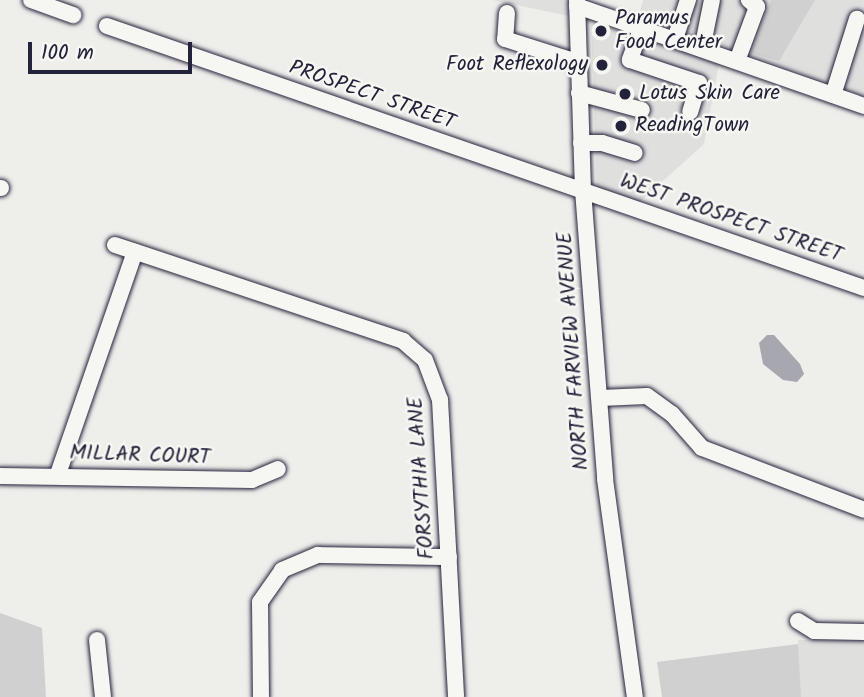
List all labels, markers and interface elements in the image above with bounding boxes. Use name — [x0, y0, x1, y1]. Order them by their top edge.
place label: Paramus Food Center — [615, 6, 722, 56]
marker: Paramus Food Center — [593, 23, 609, 39]
scale bar — [32, 28, 196, 72]
text: 100 m — [41, 37, 94, 70]
place label: Foot Reflexology — [446, 52, 588, 78]
street label: PROSPECT STREET — [286, 56, 458, 136]
marker: Foot Reflexology — [594, 57, 610, 73]
place label: Lotus Skin Care — [639, 81, 780, 107]
marker: Lotus Skin Care — [617, 86, 633, 102]
place label: ReadingTown — [635, 113, 749, 139]
marker: ReadingTown — [613, 118, 629, 134]
street label: WEST PROSPECT STREET — [616, 169, 846, 269]
street label: NORTH FARVIEW AVENUE — [553, 231, 595, 471]
street label: FORSYTHIA LANE — [404, 396, 440, 560]
street label: MILLAR COURT — [69, 441, 211, 471]

